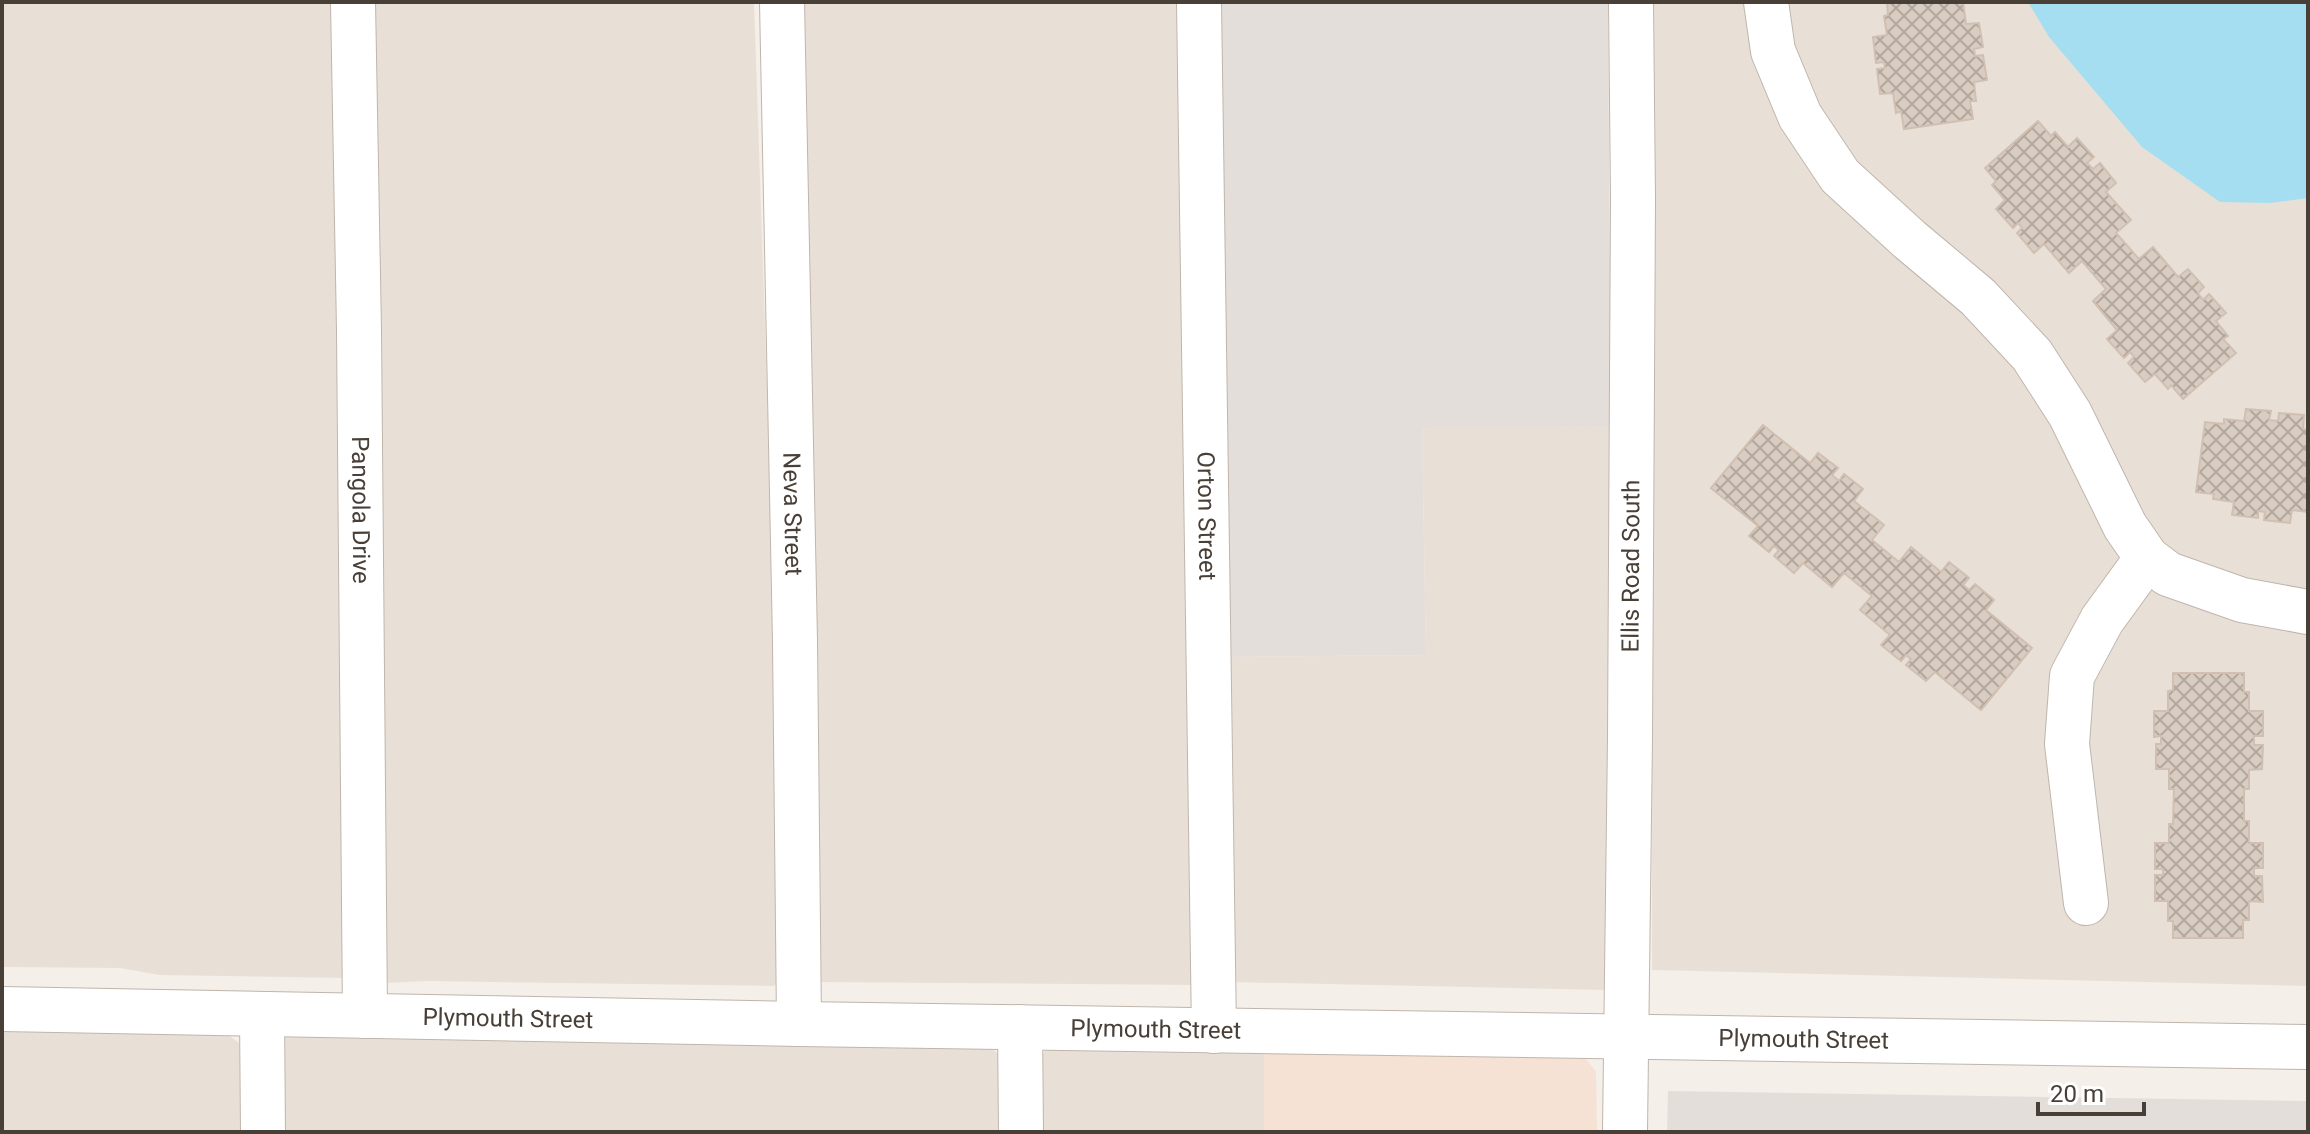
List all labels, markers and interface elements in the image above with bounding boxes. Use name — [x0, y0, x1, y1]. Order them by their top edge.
street label: Pangola Drive — [346, 436, 375, 584]
street label: Orton Street — [1192, 451, 1221, 581]
street label: Neva Street — [777, 452, 808, 576]
street label: Ellis Road South — [1616, 480, 1645, 653]
street label: Plymouth Street — [422, 1003, 594, 1034]
street label: Plymouth Street — [1070, 1014, 1242, 1045]
street label: Plymouth Street — [1718, 1024, 1889, 1055]
scale bar — [2038, 1066, 2144, 1116]
text: 20 m — [2050, 1080, 2104, 1108]

